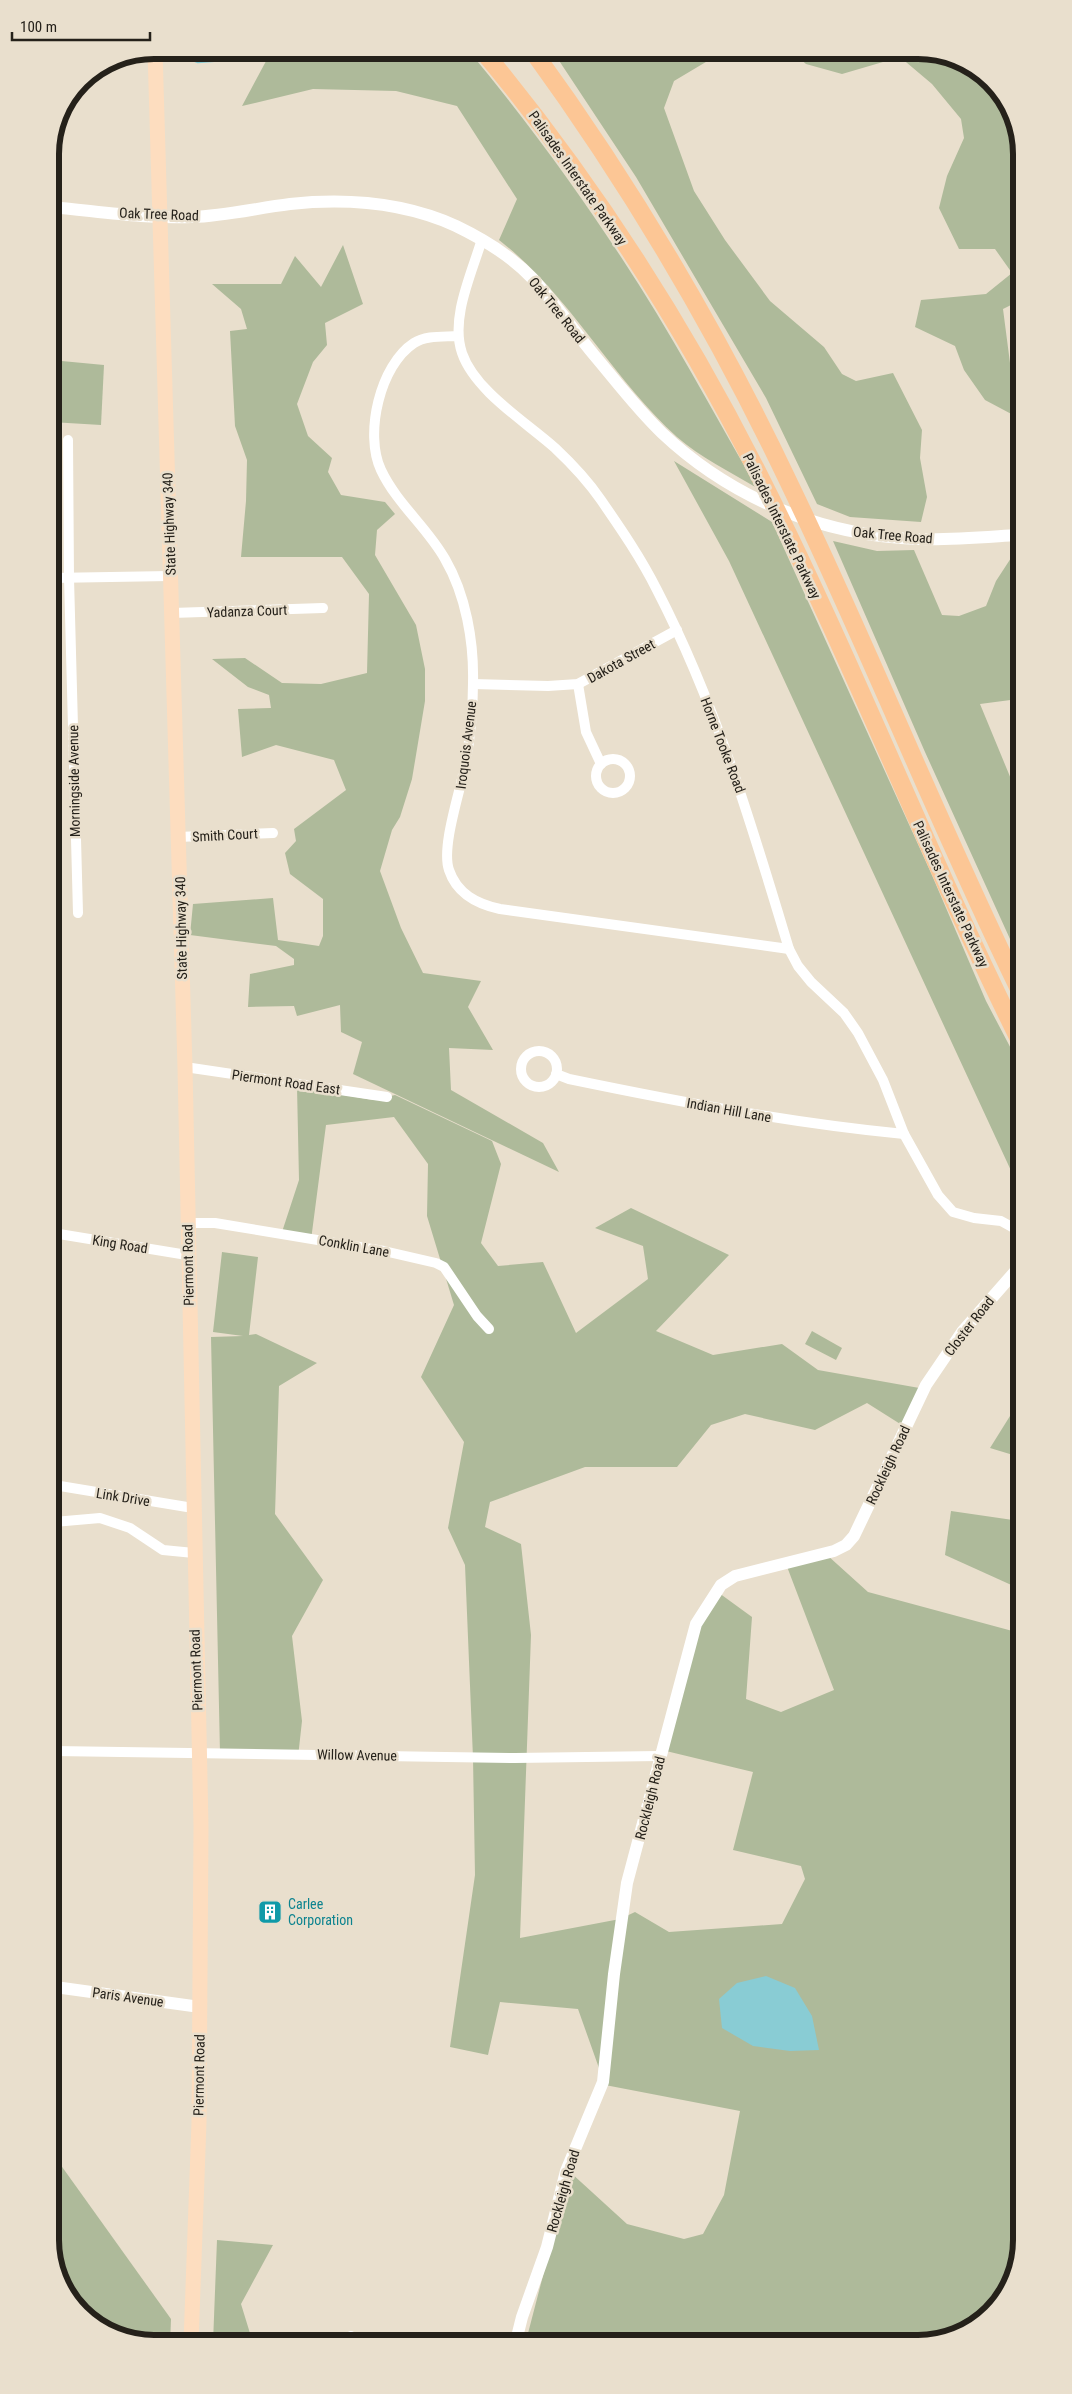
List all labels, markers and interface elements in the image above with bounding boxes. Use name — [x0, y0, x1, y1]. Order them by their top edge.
scale bar — [12, 10, 150, 42]
text: 100 m — [20, 18, 57, 36]
street label: Palisades Interstate Parkway — [526, 108, 631, 248]
street label: Oak Tree Road — [119, 205, 199, 223]
street label: Oak Tree Road — [526, 274, 588, 346]
street label: Palisades Interstate Parkway — [740, 451, 824, 602]
street label: State Highway 340 — [159, 472, 179, 576]
street label: Oak Tree Road — [853, 524, 933, 546]
street label: Yadanza Court — [206, 602, 288, 620]
street label: Dakota Street — [584, 636, 658, 686]
street label: Horne Tooke Road — [697, 695, 749, 795]
street label: Iroquois Avenue — [453, 700, 479, 790]
street label: Morningside Avenue — [65, 724, 83, 837]
street label: Palisades Interstate Parkway — [910, 818, 992, 970]
street label: Smith Court — [192, 825, 258, 845]
street label: State Highway 340 — [172, 876, 190, 980]
street label: Piermont Road East — [231, 1066, 341, 1098]
street label: Indian Hill Lane — [686, 1095, 773, 1125]
street label: Piermont Road — [179, 1224, 197, 1306]
street label: King Road — [91, 1232, 149, 1256]
street label: Conklin Lane — [318, 1232, 391, 1260]
street label: Closter Road — [941, 1293, 997, 1359]
street label: Rockleigh Road — [863, 1423, 913, 1507]
street label: Link Drive — [95, 1485, 151, 1509]
street label: Piermont Road — [187, 1629, 205, 1711]
street label: Willow Avenue — [317, 1746, 398, 1764]
street label: Rockleigh Road — [632, 1755, 668, 1841]
place label: Carlee Corporation — [288, 1896, 353, 1928]
building icon: Carlee Corporation — [257, 1899, 283, 1925]
street label: Paris Avenue — [91, 1984, 165, 2010]
street label: Piermont Road — [190, 2034, 208, 2116]
street label: Rockleigh Road — [544, 2148, 582, 2234]

